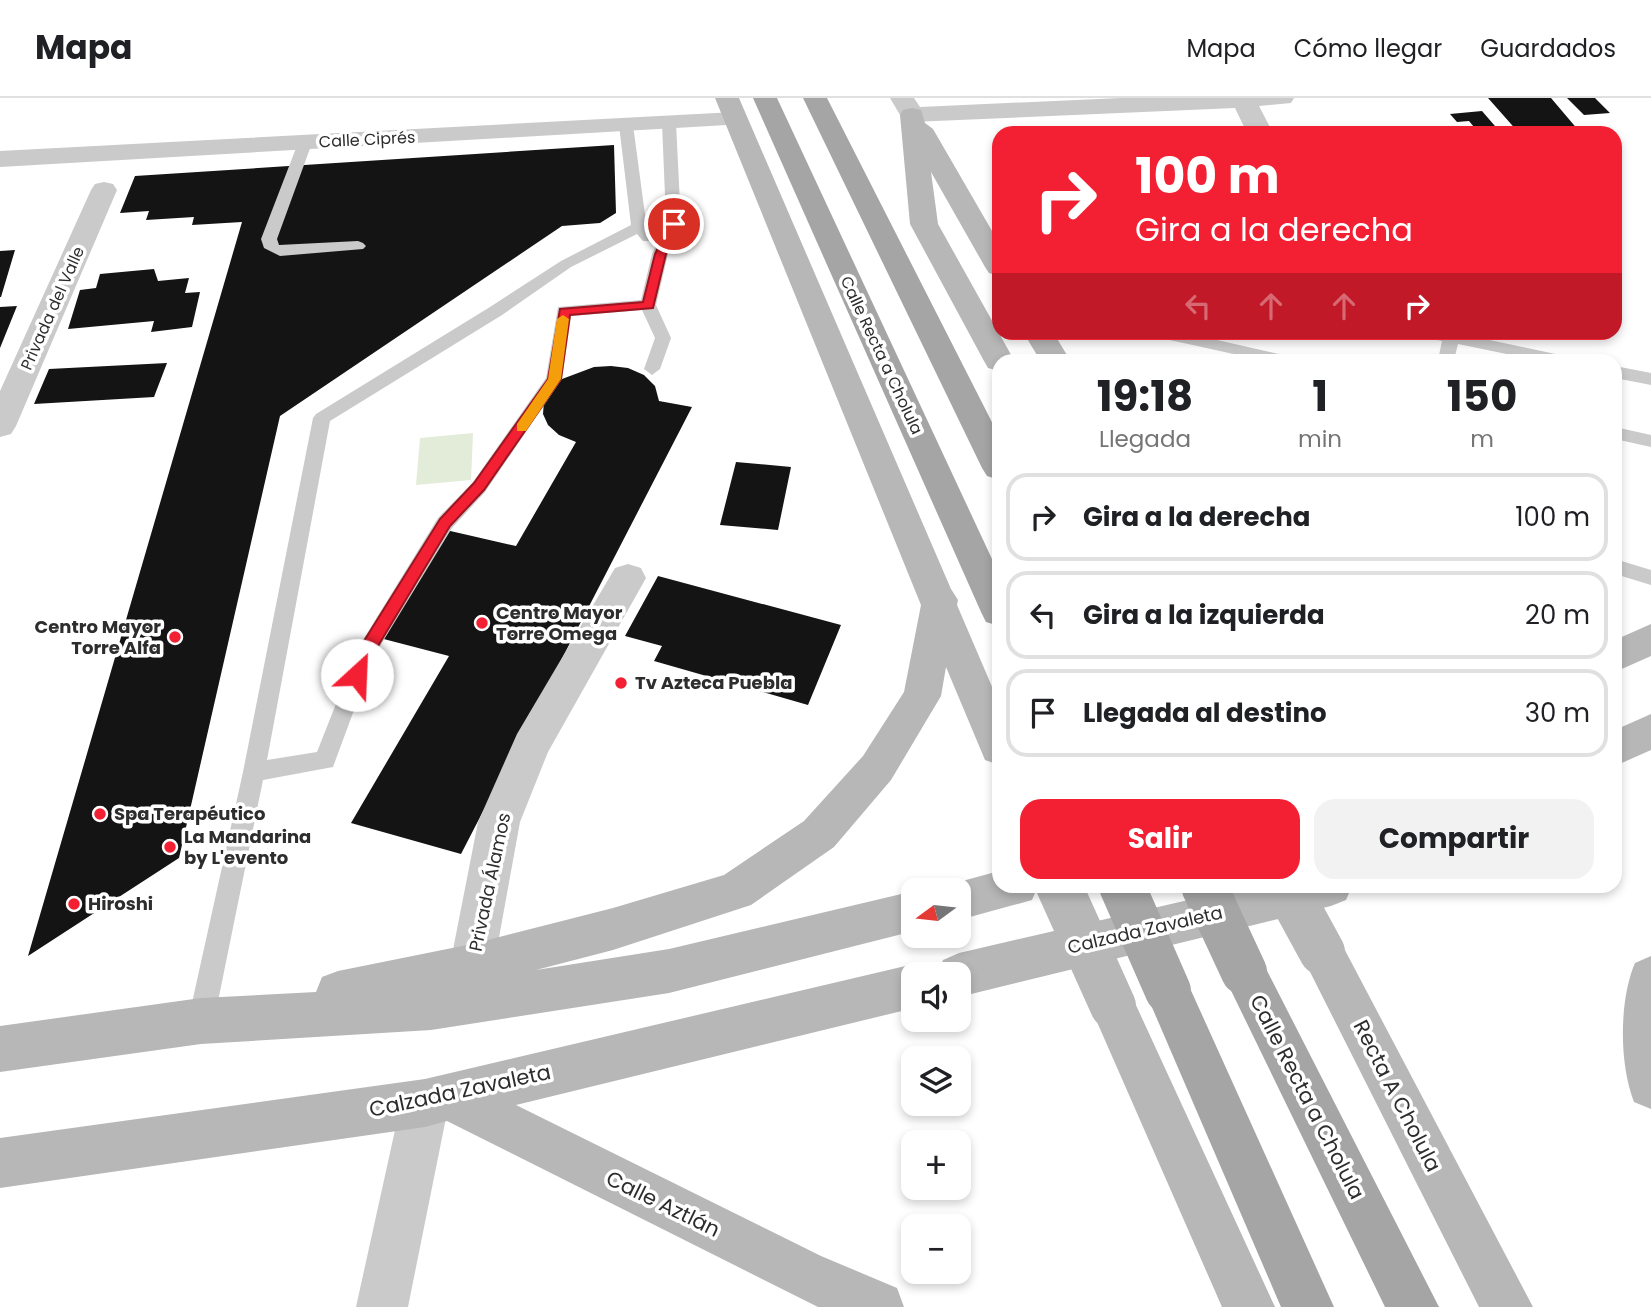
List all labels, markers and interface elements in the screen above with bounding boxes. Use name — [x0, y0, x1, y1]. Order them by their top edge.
text: Mapa — [35, 24, 133, 71]
text: Mapa — [1186, 32, 1256, 65]
text: Cómo llegar — [1294, 32, 1442, 65]
text: Guardados — [1480, 32, 1616, 65]
street label: Calle Ciprés — [318, 125, 416, 154]
text: 100 m — [1135, 142, 1280, 210]
icon: right — [1020, 154, 1111, 245]
pin — [644, 194, 704, 254]
icon: arrive — [655, 205, 693, 243]
text: Gira a la derecha — [1135, 207, 1413, 252]
street label: Privada del Valle — [15, 243, 90, 374]
street label: Calle Recta a Cholula — [835, 272, 928, 438]
icon: left — [1179, 287, 1217, 325]
icon: ahead — [1252, 287, 1290, 325]
icon: ahead — [1325, 287, 1363, 325]
icon: right — [1398, 287, 1436, 325]
text: 19:18 — [1097, 367, 1193, 426]
text: 1 — [1312, 367, 1328, 426]
text: 150 — [1447, 367, 1517, 426]
text: Llegada — [1099, 423, 1191, 455]
text: min — [1298, 423, 1342, 455]
text: m — [1470, 423, 1494, 455]
icon: right — [1024, 498, 1062, 536]
text: Gira a la derecha — [1083, 499, 1311, 535]
text: 100 m — [1515, 499, 1590, 535]
icon: left — [1024, 596, 1062, 634]
text: Gira a la izquierda — [1083, 597, 1325, 633]
text: 20 m — [1525, 597, 1590, 633]
place label: Centro Mayor Torre Omega — [496, 600, 623, 646]
place label: Centro Mayor Torre Alfa — [34, 614, 161, 660]
marker: Centro Mayor Torre Omega — [474, 615, 490, 631]
marker: Centro Mayor Torre Alfa — [167, 629, 183, 645]
position arrow — [320, 638, 394, 712]
place label: Tv Azteca Puebla — [635, 670, 792, 695]
marker: Tv Azteca Puebla — [613, 675, 629, 691]
icon: arrive — [1024, 694, 1062, 732]
text: Llegada al destino — [1083, 695, 1327, 731]
text: 30 m — [1525, 695, 1590, 731]
button: Salir — [1020, 799, 1300, 879]
button: Compartir — [1314, 799, 1594, 879]
place label: Spa Terapéutico — [114, 801, 265, 826]
marker: Spa Terapéutico — [92, 806, 108, 822]
street label: Privada Álamos — [463, 810, 516, 954]
place label: La Mandarina by L'evento — [184, 824, 311, 870]
marker: La Mandarina by L'evento — [162, 839, 178, 855]
north arrow — [901, 878, 971, 948]
map controls — [901, 878, 971, 1284]
place label: Hiroshi — [88, 891, 153, 916]
marker: Hiroshi — [66, 896, 82, 912]
street label: Calzada Zavaleta — [1065, 900, 1225, 960]
button: sound — [901, 962, 971, 1032]
street label: Calle Recta a Cholula — [1243, 989, 1372, 1204]
street label: Recta A Cholula — [1347, 1015, 1448, 1177]
button: layers — [901, 1046, 971, 1116]
street label: Calzada Zavaleta — [366, 1057, 553, 1124]
button: + — [901, 1130, 971, 1200]
street label: Calle Aztlán — [601, 1163, 725, 1244]
button: − — [901, 1214, 971, 1284]

